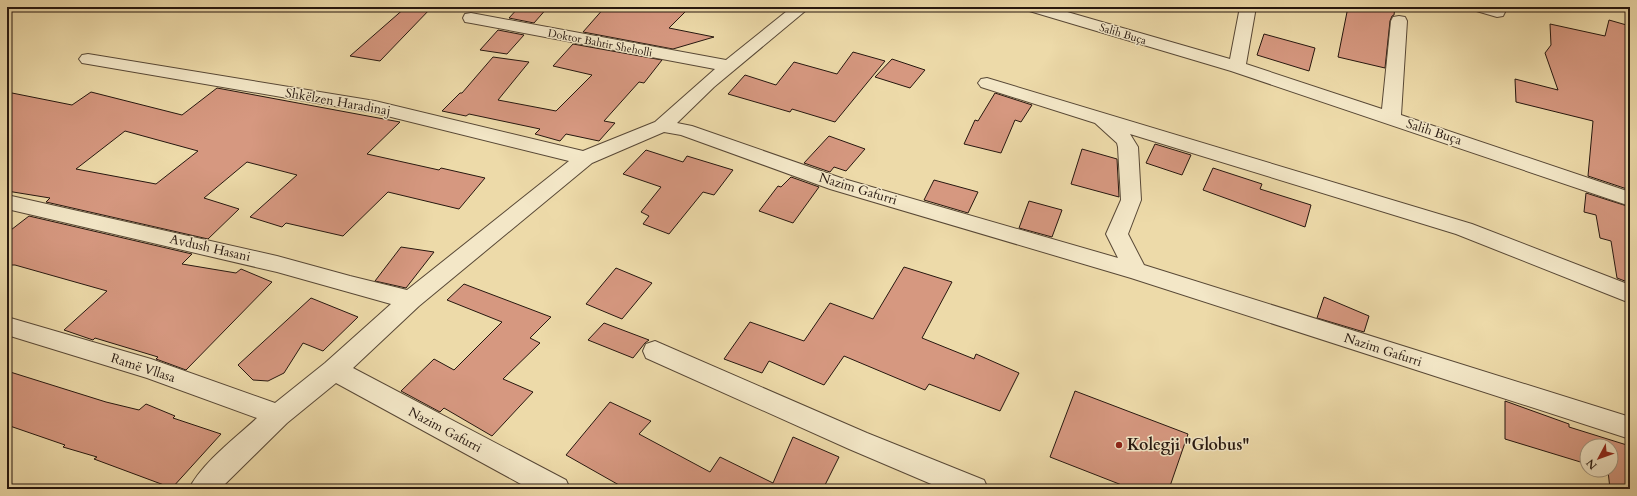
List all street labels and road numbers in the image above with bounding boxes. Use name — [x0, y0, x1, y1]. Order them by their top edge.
street label: Salih Buça — [1098, 20, 1149, 48]
street label: Doktor Bahtir Sheholli — [546, 26, 654, 60]
street label: Shkëlzen Haradinaj — [284, 84, 392, 120]
street label: Salih Buça — [1404, 115, 1464, 150]
street label: Nazim Gafurri — [817, 169, 900, 210]
street label: Avdush Hasani — [168, 230, 252, 266]
street label: Nazim Gafurri — [1342, 329, 1425, 371]
street label: Ramë Vllasa — [108, 349, 178, 387]
street label: Nazim Gafurri — [405, 403, 485, 457]

